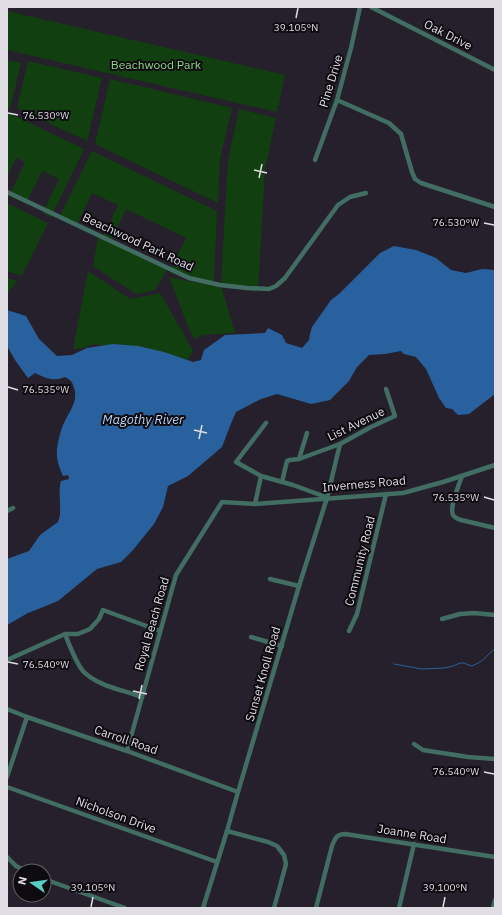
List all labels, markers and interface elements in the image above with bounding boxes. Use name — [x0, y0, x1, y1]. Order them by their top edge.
street label: Oak Drive — [422, 16, 475, 53]
text: 39.105°N — [274, 21, 318, 34]
street label: Pine Drive — [315, 52, 346, 109]
park label: Beachwood Park — [111, 57, 202, 72]
text: 76.530°W — [23, 109, 69, 122]
street label: Beachwood Park Road — [80, 209, 196, 274]
text: 76.530°W — [433, 216, 479, 229]
text: 76.535°W — [23, 383, 69, 396]
street label: List Avenue — [325, 403, 387, 444]
water label: Magothy River — [102, 411, 185, 428]
street label: Inverness Road — [322, 472, 406, 495]
text: 76.535°W — [433, 491, 479, 504]
street label: Community Road — [341, 514, 378, 608]
street label: Royal Beach Road — [131, 575, 172, 672]
street label: Sunset Knoll Road — [242, 625, 283, 723]
text: 76.540°W — [23, 658, 69, 671]
street label: Carroll Road — [92, 722, 160, 757]
text: 76.540°W — [433, 765, 479, 778]
street label: Nicholson Drive — [74, 793, 159, 836]
street label: Joanne Road — [376, 821, 448, 846]
north arrow — [12, 863, 52, 903]
text: N — [15, 875, 30, 886]
text: 39.105°N — [71, 881, 115, 894]
text: 39.100°N — [423, 881, 467, 894]

